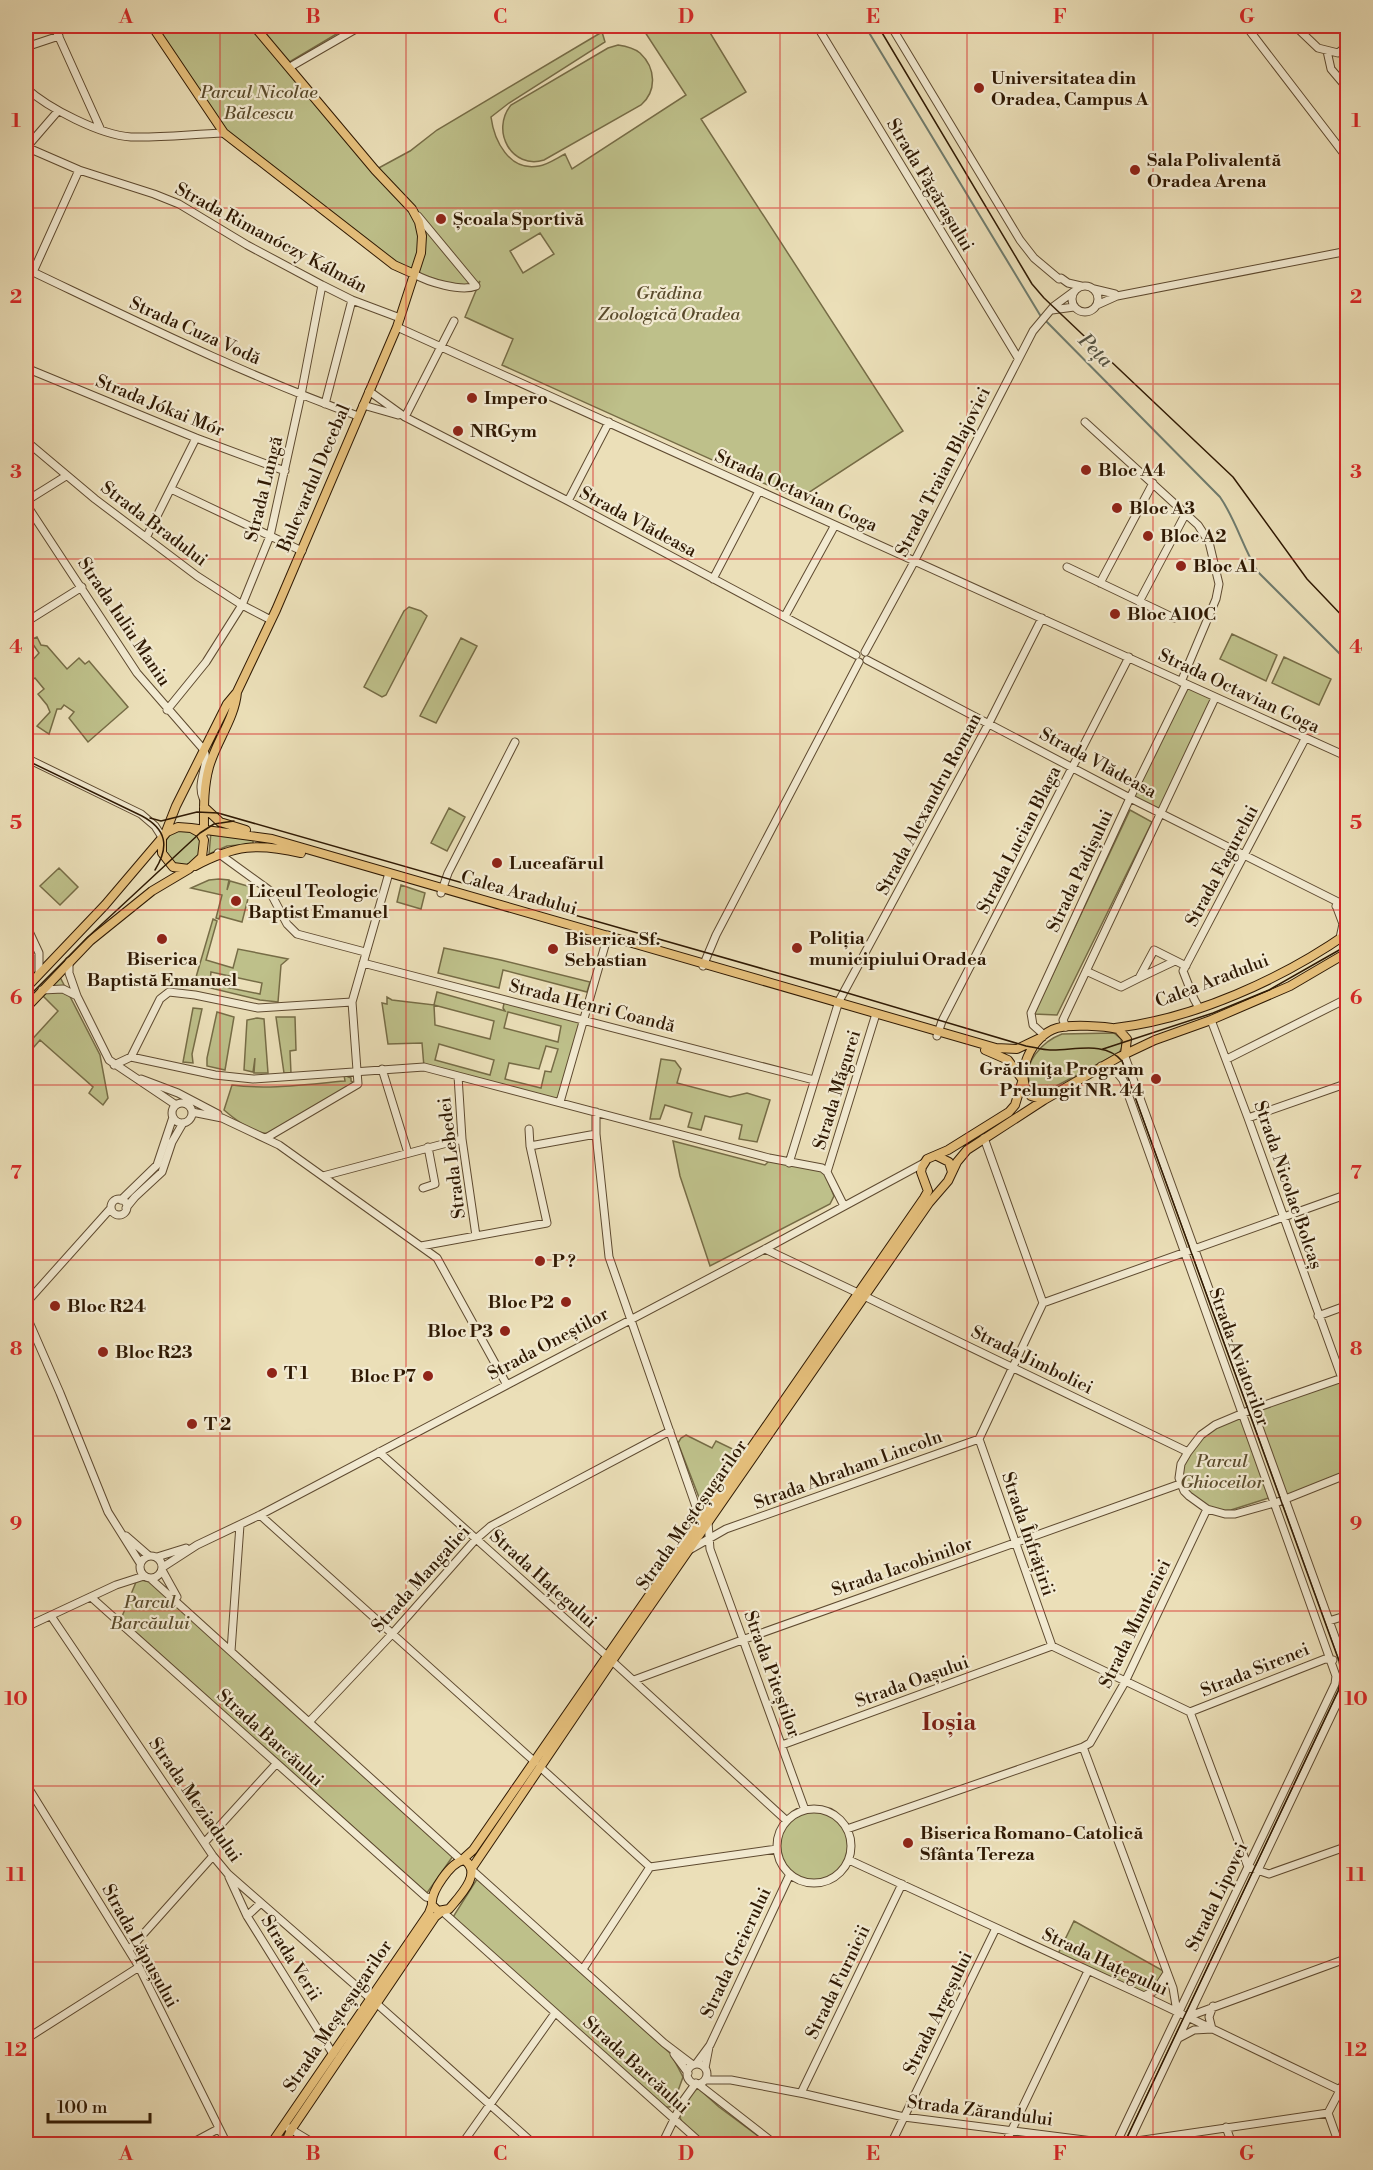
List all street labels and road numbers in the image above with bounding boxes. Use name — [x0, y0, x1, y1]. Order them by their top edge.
street label: Strada Făgărașului — [881, 114, 979, 256]
street label: Strada Rimanóczy Kálmán — [171, 177, 371, 299]
street label: Strada Cuza Vodă — [126, 292, 265, 371]
street label: Strada Jókai Mór — [92, 370, 228, 442]
street label: Strada Traian Blajovici — [890, 383, 996, 561]
street label: Bulevardul Decebal — [272, 400, 356, 556]
street label: Strada Lungă — [240, 433, 288, 544]
street label: Strada Octavian Goga — [711, 445, 882, 538]
street label: Strada Bradului — [96, 476, 212, 572]
street label: Strada Vlădeasa — [576, 482, 701, 563]
street label: Strada Iuliu Maniu — [72, 553, 176, 692]
street label: Strada Octavian Goga — [1155, 643, 1324, 739]
street label: Strada Alexandru Roman — [871, 709, 987, 899]
street label: Strada Vlădeasa — [1036, 723, 1161, 804]
street label: Strada Lucian Blaga — [972, 761, 1067, 918]
street label: Strada Fagurelui — [1180, 801, 1264, 931]
street label: Strada Padișului — [1041, 806, 1119, 936]
street label: Calea Aradului — [458, 865, 580, 921]
street label: Calea Aradului — [1152, 949, 1272, 1013]
street label: Strada Henri Coandă — [507, 974, 678, 1038]
street label: Strada Măgurei — [808, 1027, 866, 1153]
street label: Strada Lebedei — [433, 1096, 471, 1220]
street label: Strada Nicolae Bolcaș — [1248, 1098, 1328, 1272]
street label: Strada Aviatorilor — [1203, 1285, 1275, 1430]
street label: Strada Oneștilor — [483, 1302, 613, 1386]
street label: Strada Jimboliei — [967, 1320, 1097, 1400]
street label: Strada Abraham Lincoln — [751, 1425, 946, 1515]
street label: Strada Meșteșugarilor — [631, 1435, 753, 1595]
street label: Strada Înfrățirii — [996, 1469, 1060, 1599]
street label: Strada Mangaliei — [367, 1520, 475, 1638]
street label: Strada Hațegului — [485, 1525, 601, 1633]
street label: Strada Iacobinilor — [828, 1532, 976, 1602]
street label: Strada Munteniei — [1094, 1556, 1176, 1692]
street label: Strada Piteștilor — [738, 1607, 806, 1741]
street label: Strada Sirenei — [1197, 1638, 1313, 1702]
street label: Strada Oașului — [852, 1651, 972, 1713]
street label: Strada Barcăului — [212, 1684, 328, 1792]
street label: Strada Meziadului — [143, 1733, 247, 1867]
street label: Strada Lipovei — [1181, 1839, 1253, 1955]
street label: Strada Lăpușului — [97, 1880, 184, 2012]
street label: Strada Greierului — [696, 1884, 776, 2022]
street label: Strada Verii — [256, 1911, 326, 2005]
street label: Strada Furnicii — [800, 1921, 876, 2043]
street label: Strada Hațegului — [1038, 1923, 1172, 2001]
street label: Strada Meșteșugarilor — [278, 1935, 398, 2097]
street label: Strada Argeșului — [898, 1948, 978, 2078]
street label: Strada Barcăului — [578, 2011, 694, 2119]
street label: Strada Zărandului — [906, 2091, 1054, 2131]

